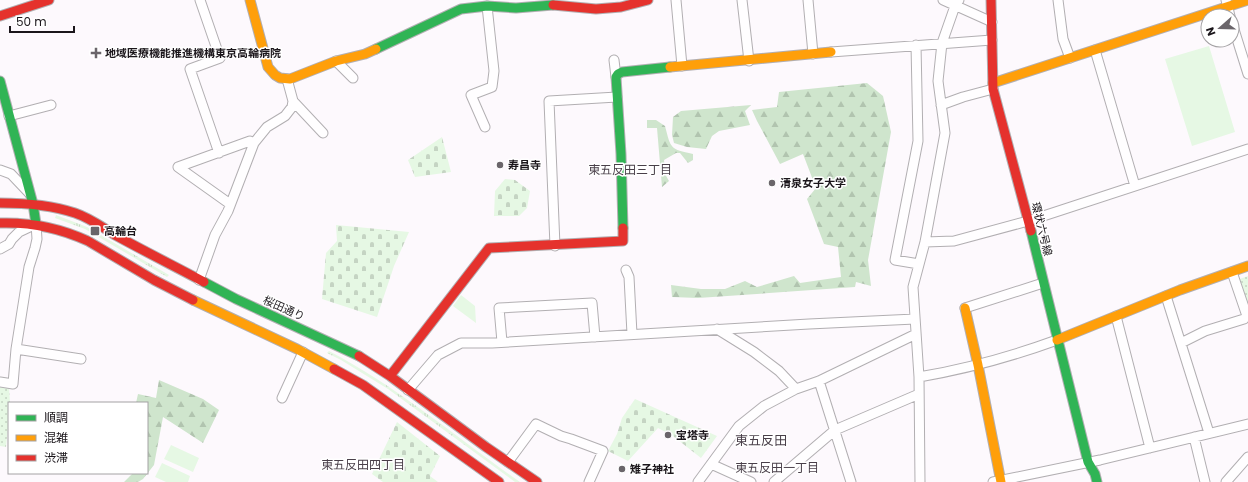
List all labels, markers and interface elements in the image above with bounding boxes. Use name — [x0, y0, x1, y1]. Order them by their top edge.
scale bar — [10, 8, 74, 34]
north arrow — [1200, 8, 1240, 48]
text: 50 m — [16, 13, 47, 30]
text: N — [1202, 25, 1220, 38]
place label: 地域医療機能推進機構東京高輪病院 — [105, 45, 281, 61]
marker: 地域医療機能推進機構東京高輪病院 — [90, 47, 102, 59]
place label: 寿昌寺 — [508, 157, 541, 173]
marker: 寿昌寺 — [495, 160, 505, 170]
district label: 東五反田三丁目 — [588, 161, 672, 178]
place label: 清泉女子大学 — [780, 175, 846, 191]
marker: 清泉女子大学 — [767, 178, 777, 188]
street label: 環状六号線 — [1028, 200, 1056, 258]
place label: 高輪台 — [104, 223, 137, 239]
marker: 高輪台 — [89, 225, 101, 237]
street label: 桜田通り — [261, 292, 307, 324]
legend — [8, 402, 148, 474]
text: 順調 — [44, 409, 68, 426]
place label: 宝塔寺 — [676, 427, 709, 443]
text: 混雑 — [44, 429, 68, 446]
marker: 宝塔寺 — [663, 430, 673, 440]
district label: 東五反田 — [735, 431, 787, 450]
text: 渋滞 — [44, 449, 68, 466]
district label: 東五反田四丁目 — [321, 456, 405, 473]
district label: 東五反田一丁目 — [735, 459, 819, 476]
place label: 雉子神社 — [630, 461, 674, 477]
marker: 雉子神社 — [617, 464, 627, 474]

